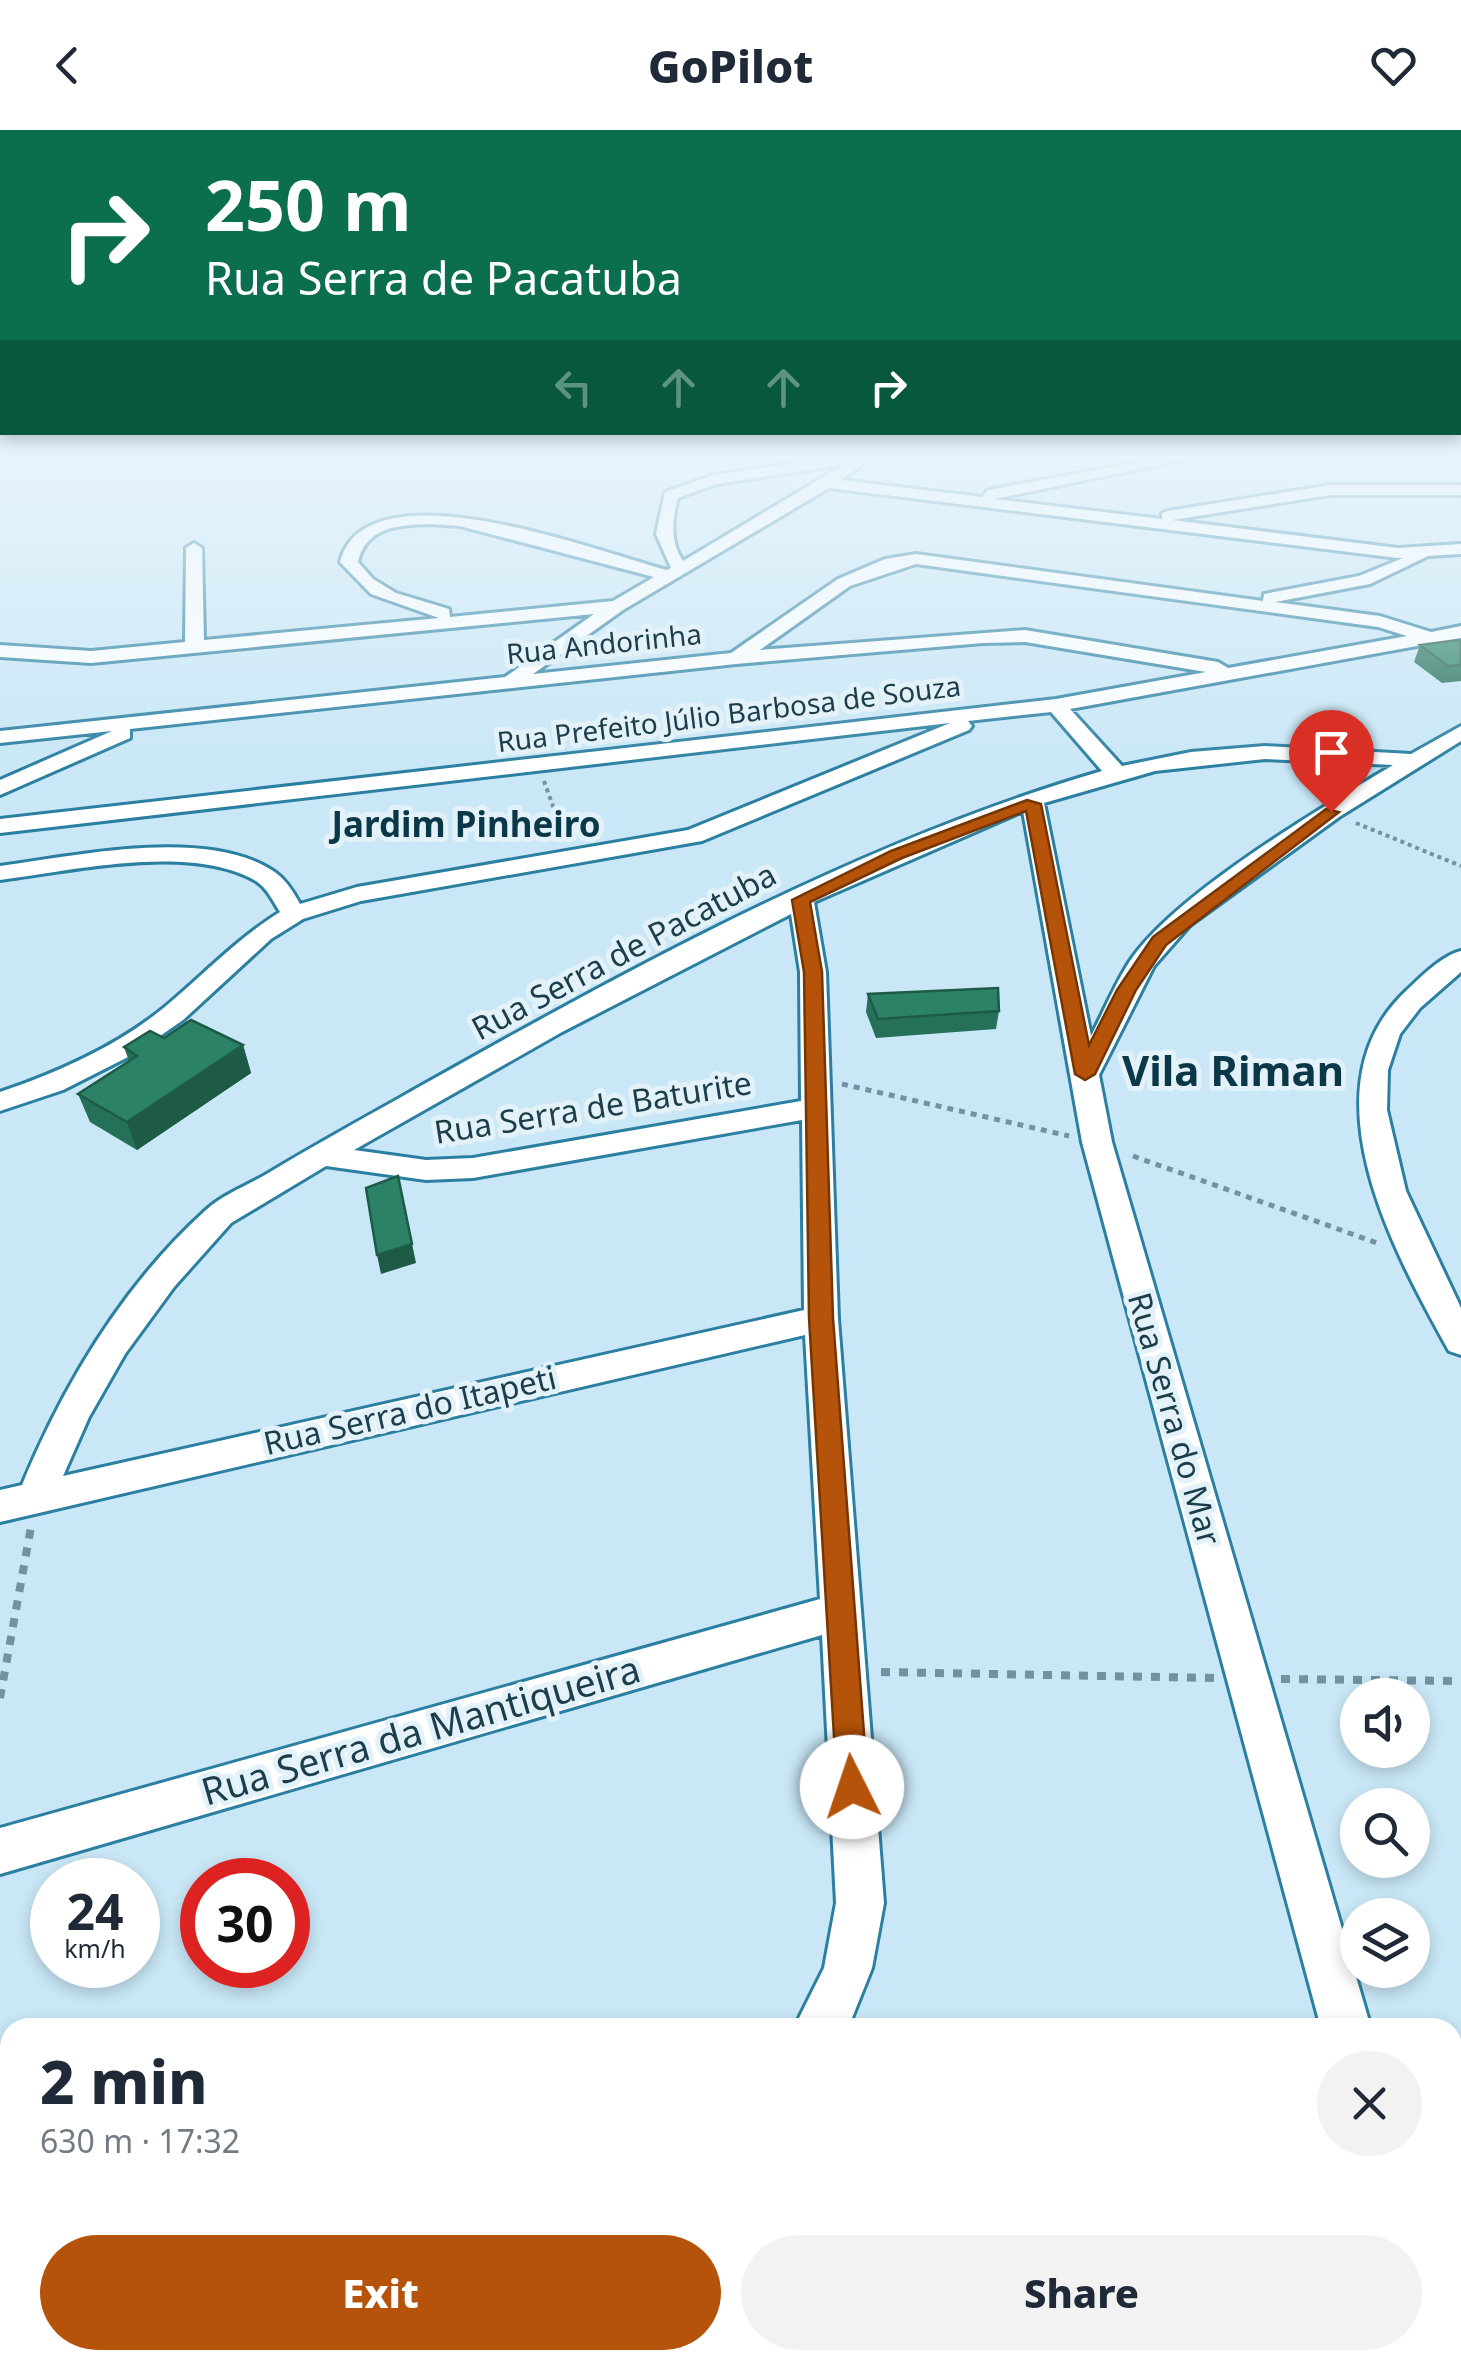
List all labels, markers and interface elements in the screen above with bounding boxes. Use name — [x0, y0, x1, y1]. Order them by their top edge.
text: GoPilot — [648, 35, 813, 96]
icon: back — [40, 38, 95, 93]
icon: heart — [1366, 38, 1421, 93]
text: 250 m — [205, 156, 412, 252]
icon: right — [40, 170, 170, 300]
text: Rua Serra de Pacatuba — [205, 247, 682, 308]
icon: left — [546, 360, 601, 415]
icon: ahead — [651, 360, 706, 415]
icon: ahead — [756, 360, 811, 415]
icon: right — [861, 360, 916, 415]
street label: Rua Andorinha — [504, 614, 703, 672]
street label: Rua Prefeito Júlio Barbosa de Souza — [495, 666, 963, 760]
pin — [1289, 710, 1374, 813]
icon: arrive — [1304, 725, 1359, 780]
district label: Jardim Pinheiro — [328, 800, 601, 847]
street label: Rua Serra de Pacatuba — [463, 852, 783, 1049]
district label: Vila Riman — [1122, 1041, 1344, 1098]
street label: Rua Serra de Baturite — [431, 1060, 755, 1153]
street label: Rua Serra do Mar — [1119, 1287, 1232, 1550]
street label: Rua Serra do Itapeti — [259, 1355, 560, 1464]
street label: Rua Serra da Mantiqueira — [195, 1641, 646, 1817]
map controls — [1340, 1678, 1430, 1988]
button: sound — [1340, 1678, 1430, 1768]
position arrow — [800, 1735, 904, 1839]
button: search — [1340, 1788, 1430, 1878]
speed limit sign: 30 — [180, 1858, 310, 1988]
text: 24 — [66, 1877, 124, 1945]
button: layers — [1340, 1898, 1430, 1988]
text: km/h — [64, 1931, 126, 1965]
text: 2 min — [40, 2040, 208, 2122]
button: close — [1317, 2051, 1422, 2156]
text: 630 m · 17:32 — [40, 2119, 240, 2162]
button: Exit — [40, 2235, 721, 2350]
button: Share — [741, 2235, 1422, 2350]

